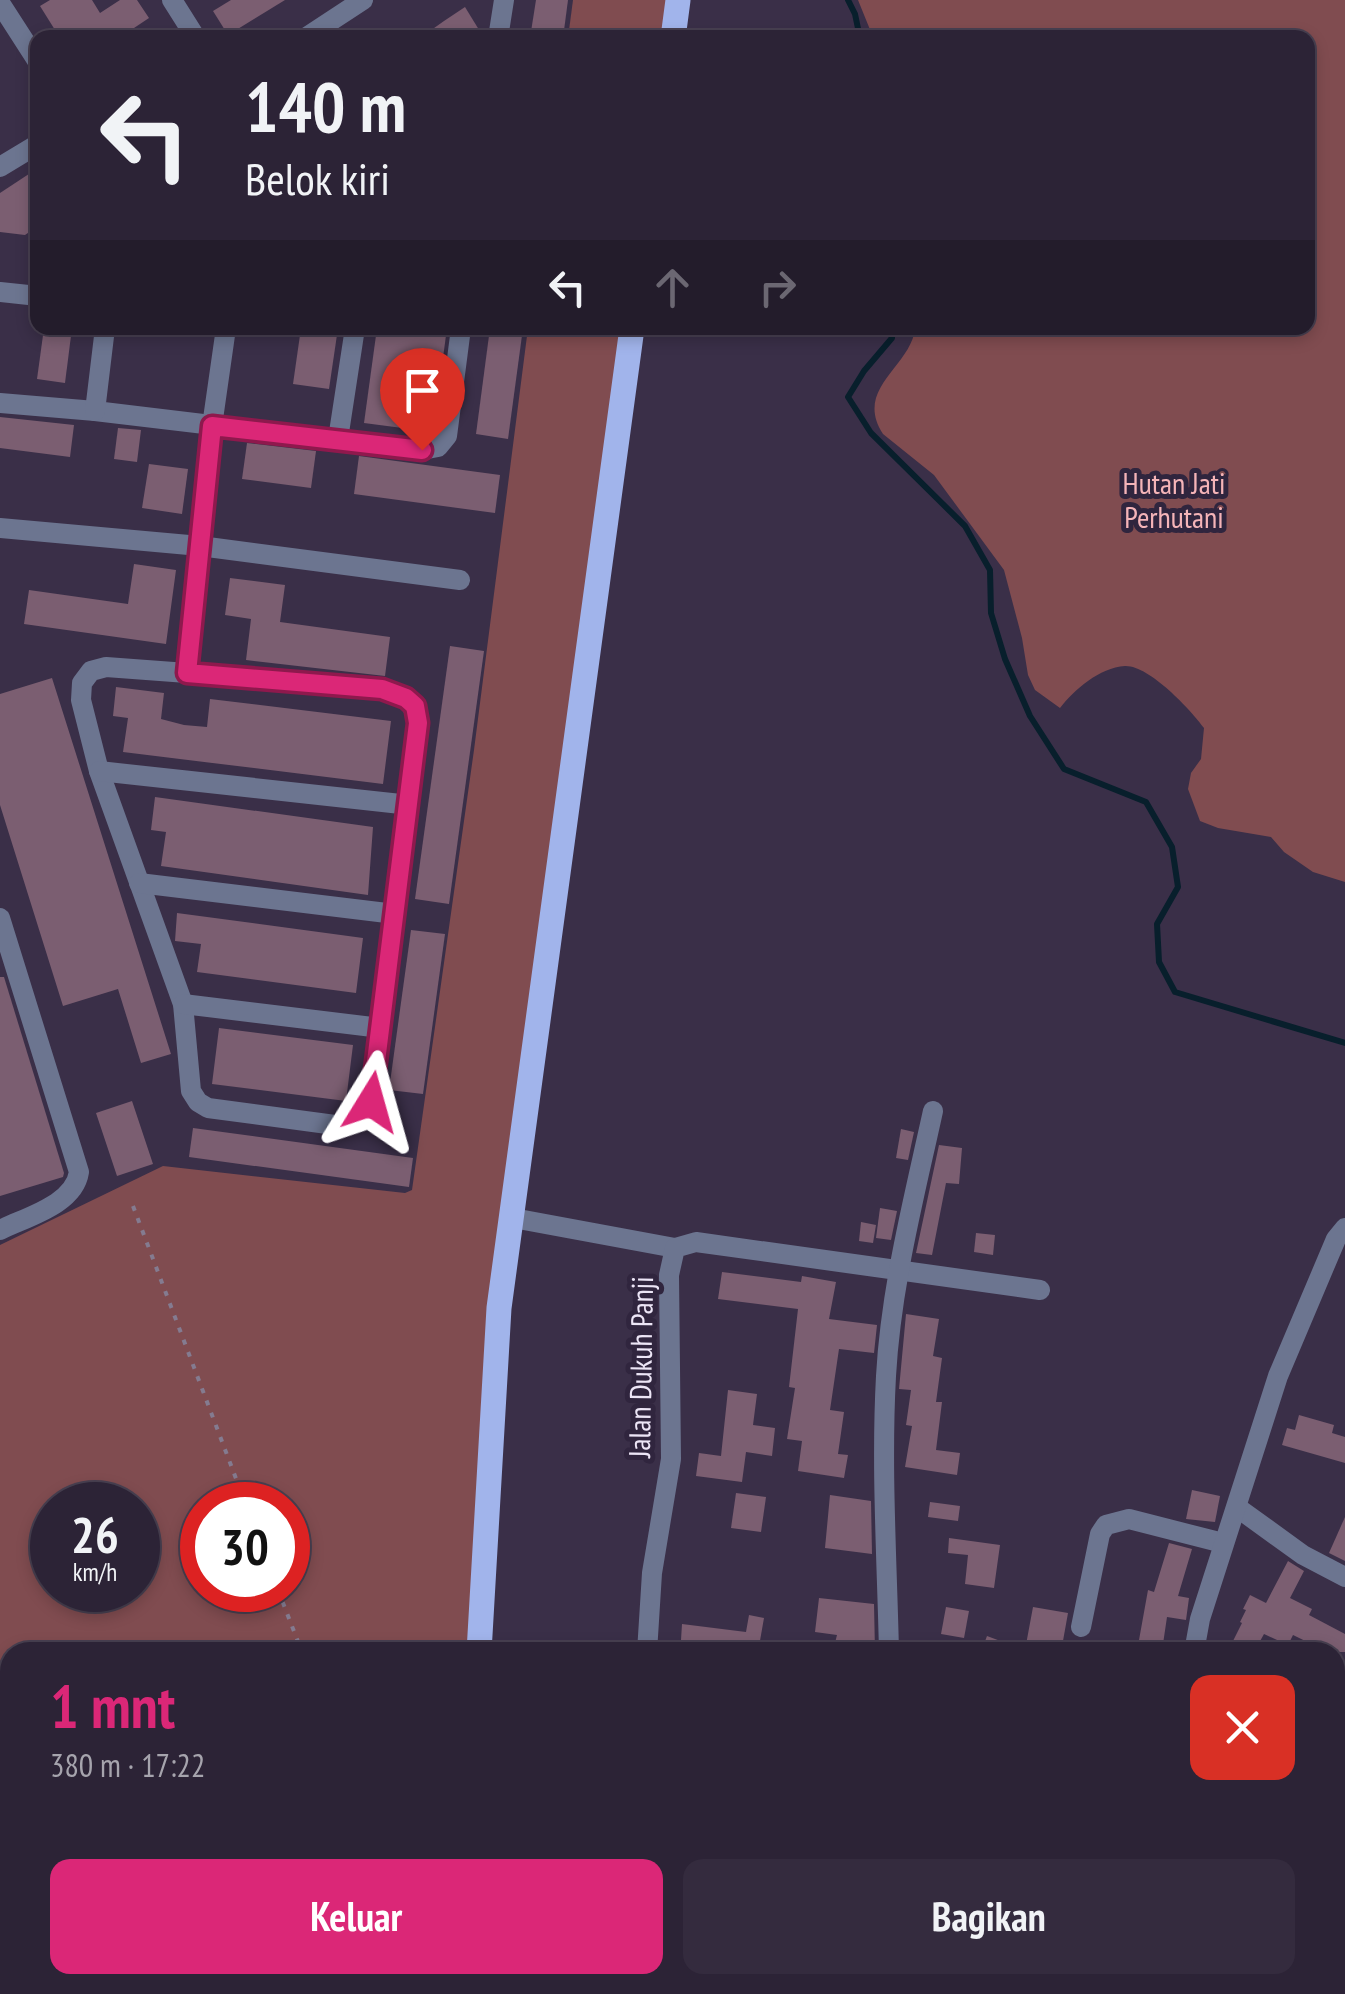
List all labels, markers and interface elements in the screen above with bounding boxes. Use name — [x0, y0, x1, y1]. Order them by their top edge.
text: 140 m — [245, 61, 406, 151]
icon: left — [80, 70, 210, 200]
text: Belok kiri — [245, 149, 390, 207]
icon: left — [540, 260, 595, 315]
icon: ahead — [645, 260, 700, 315]
icon: right — [750, 260, 805, 315]
pin — [380, 348, 465, 451]
icon: arrive — [395, 363, 450, 418]
park label: Hutan Jati Perhutani — [1123, 463, 1225, 536]
position arrow — [319, 1050, 423, 1154]
street label: Jalan Dukuh Panji — [619, 1276, 661, 1459]
speed limit sign: 30 — [180, 1482, 310, 1612]
text: 26 — [71, 1502, 119, 1567]
text: km/h — [73, 1556, 117, 1588]
text: 1 mnt — [50, 1667, 175, 1745]
button: close — [1190, 1675, 1295, 1780]
text: 380 m · 17:22 — [50, 1744, 205, 1786]
button: Keluar — [50, 1859, 663, 1974]
button: Bagikan — [683, 1859, 1295, 1974]

